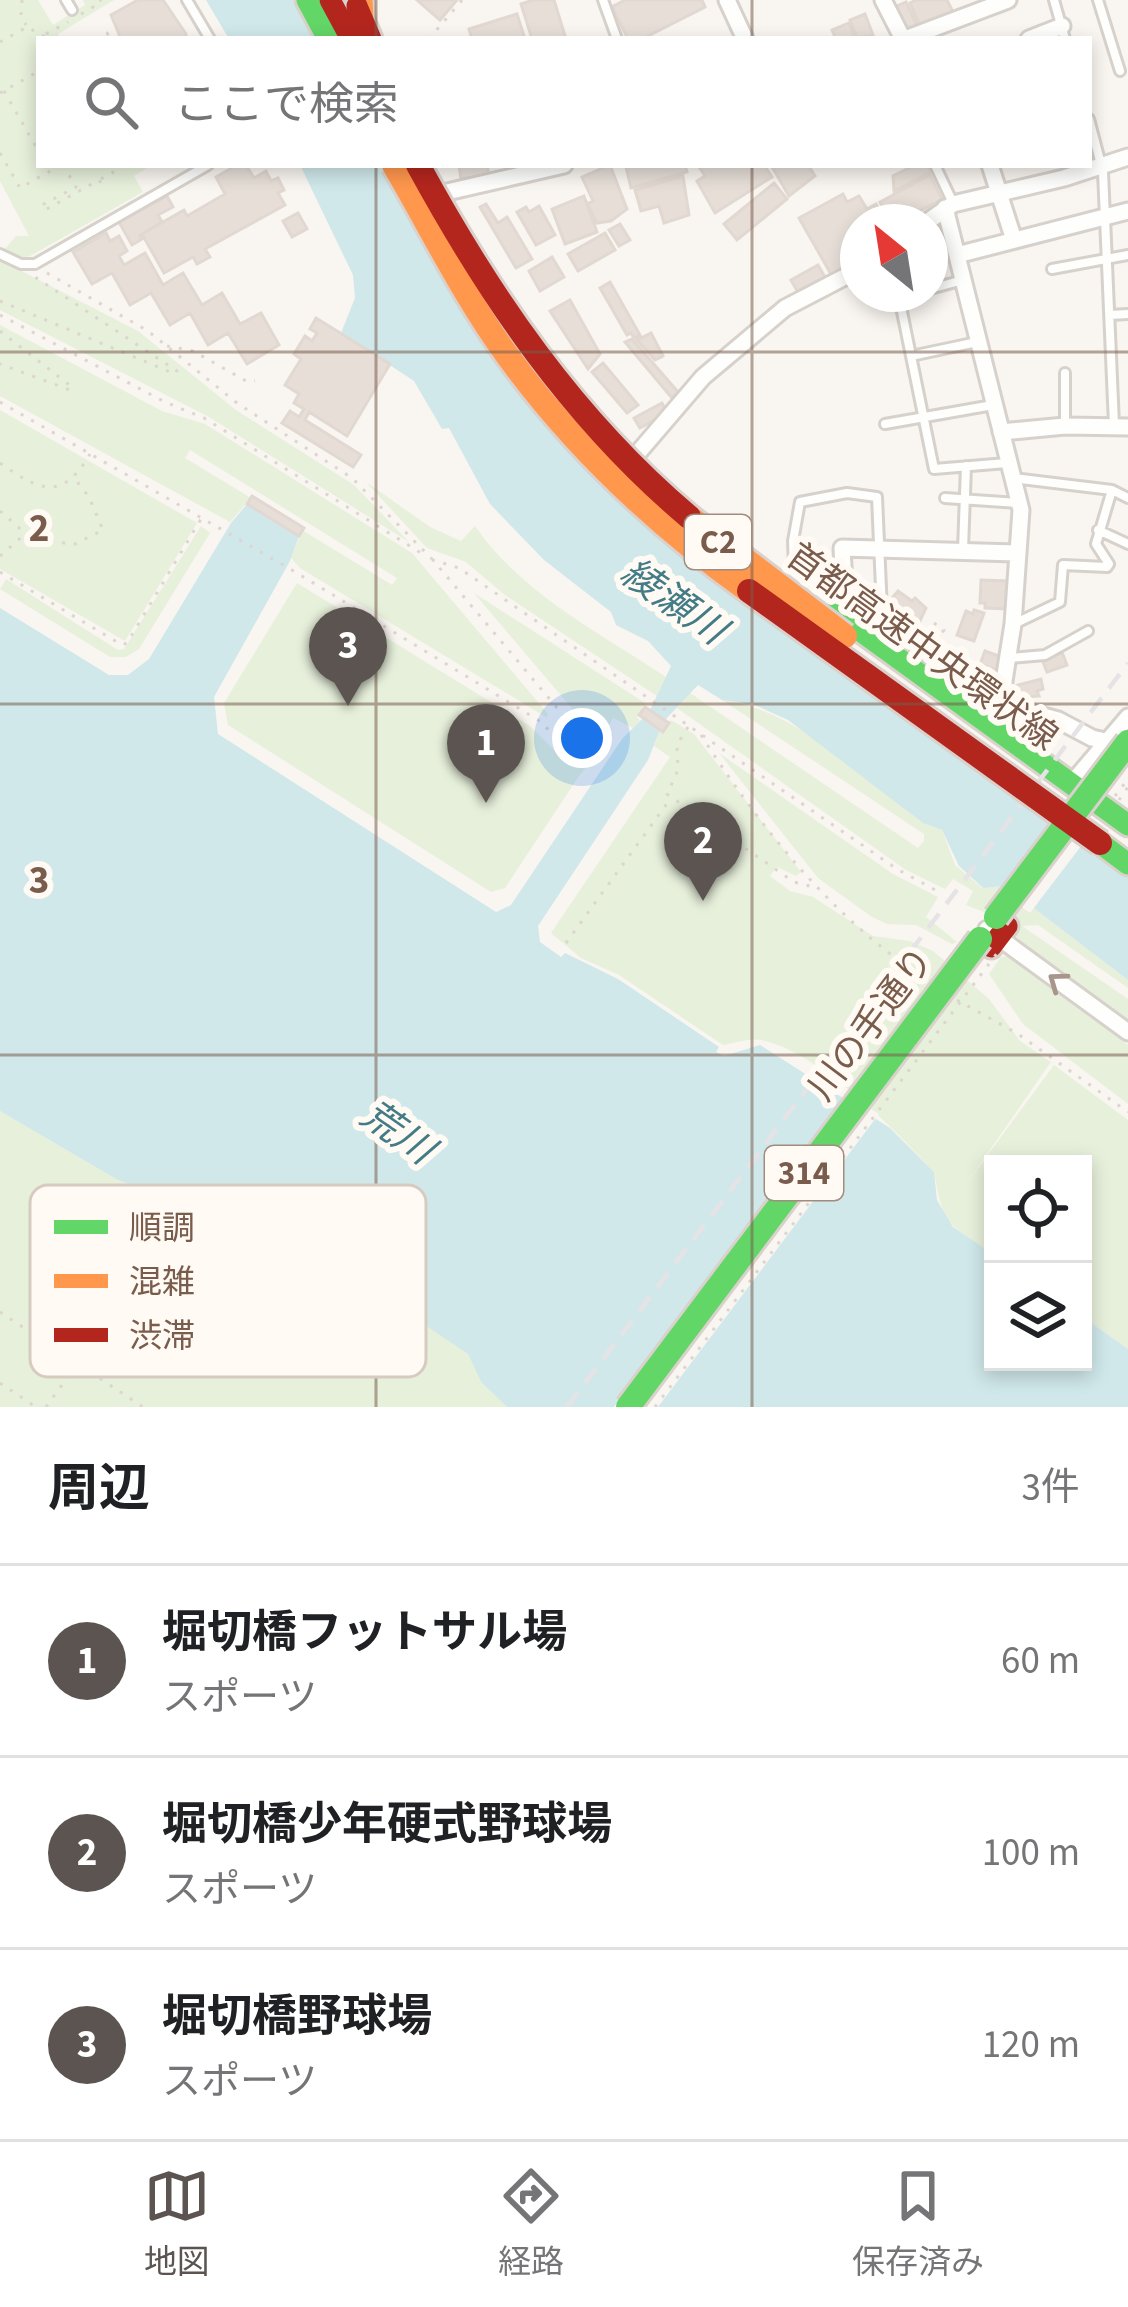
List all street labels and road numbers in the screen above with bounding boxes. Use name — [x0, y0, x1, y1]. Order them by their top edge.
road number: C2 — [685, 515, 751, 569]
street label: 首都高速中央環状線 — [776, 531, 1068, 763]
street label: 川の手通り — [796, 937, 946, 1111]
road number: 314 — [765, 1146, 843, 1200]

